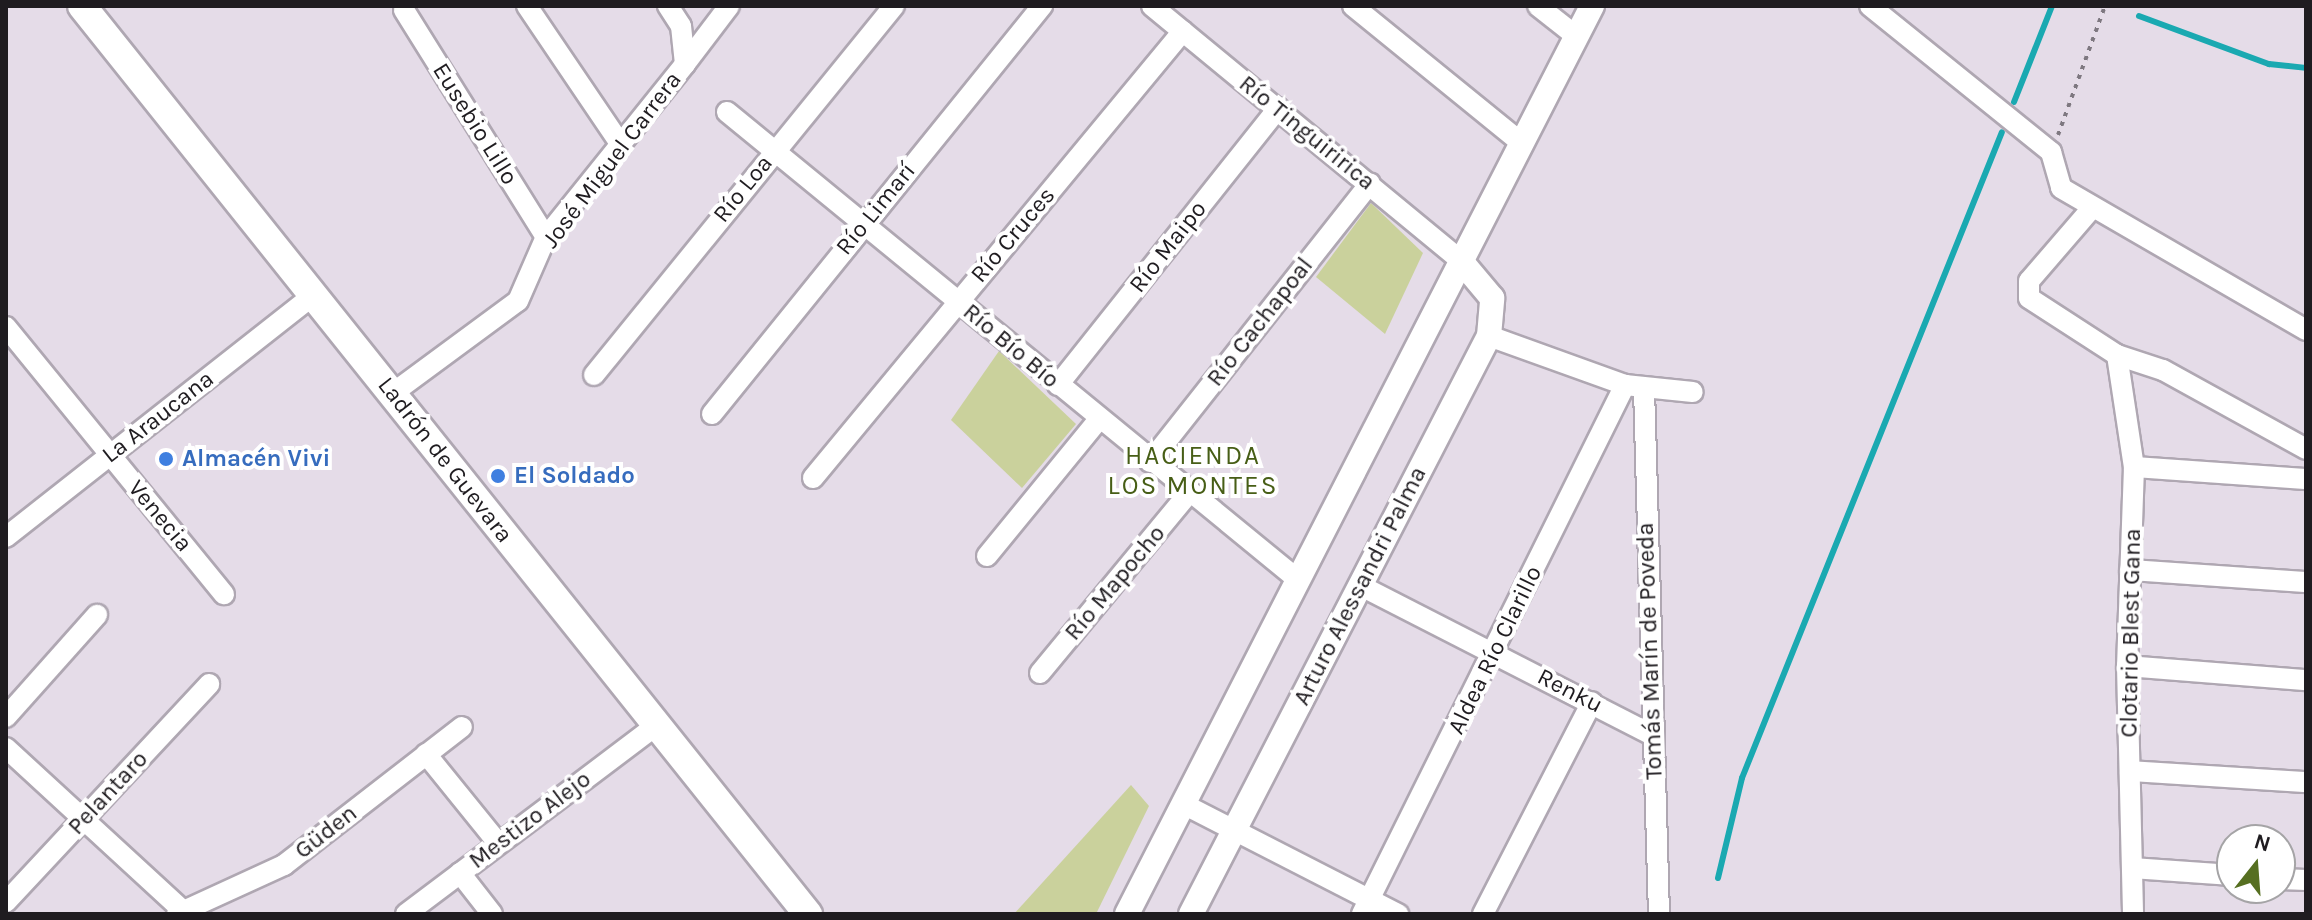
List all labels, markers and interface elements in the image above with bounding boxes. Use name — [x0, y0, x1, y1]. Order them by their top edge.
street label: Eusebio Lillo — [426, 58, 524, 190]
street label: José Miguel Carrera — [536, 66, 688, 254]
street label: Río Tinguiririca — [1233, 69, 1381, 197]
street label: Río Loa — [707, 150, 779, 228]
street label: Río Limarí — [830, 157, 922, 261]
street label: Río Cruces — [965, 181, 1061, 289]
street label: Río Maipo — [1123, 195, 1213, 299]
street label: Río Cachapoal — [1201, 252, 1319, 392]
street label: Río Bío Bío — [957, 297, 1065, 395]
street label: La Araucana — [96, 365, 220, 469]
street label: Ladrón de Guevara — [371, 371, 519, 549]
district label: HACIENDA LOS MONTES — [1108, 440, 1278, 502]
place label: Almacén Vivi — [182, 445, 330, 473]
marker: Almacén Vivi — [157, 450, 175, 468]
place label: El Soldado — [514, 462, 635, 490]
street label: Arturo Alessandri Palma — [1287, 462, 1433, 710]
marker: El Soldado — [489, 467, 507, 485]
street label: Venecia — [122, 474, 198, 558]
street label: Río Mapocho — [1059, 520, 1171, 646]
street label: Tomás Marín de Poveda — [1631, 522, 1669, 780]
street label: Clotario Blest Gana — [2115, 528, 2147, 738]
street label: Aldea Río Clarillo — [1442, 561, 1548, 739]
street label: Renku — [1532, 662, 1608, 720]
street label: Pelantaro — [62, 745, 154, 841]
street label: Mestizo Alejo — [463, 765, 597, 875]
street label: Güden — [289, 799, 363, 865]
north arrow — [2216, 824, 2296, 904]
text: N — [2251, 828, 2274, 858]

